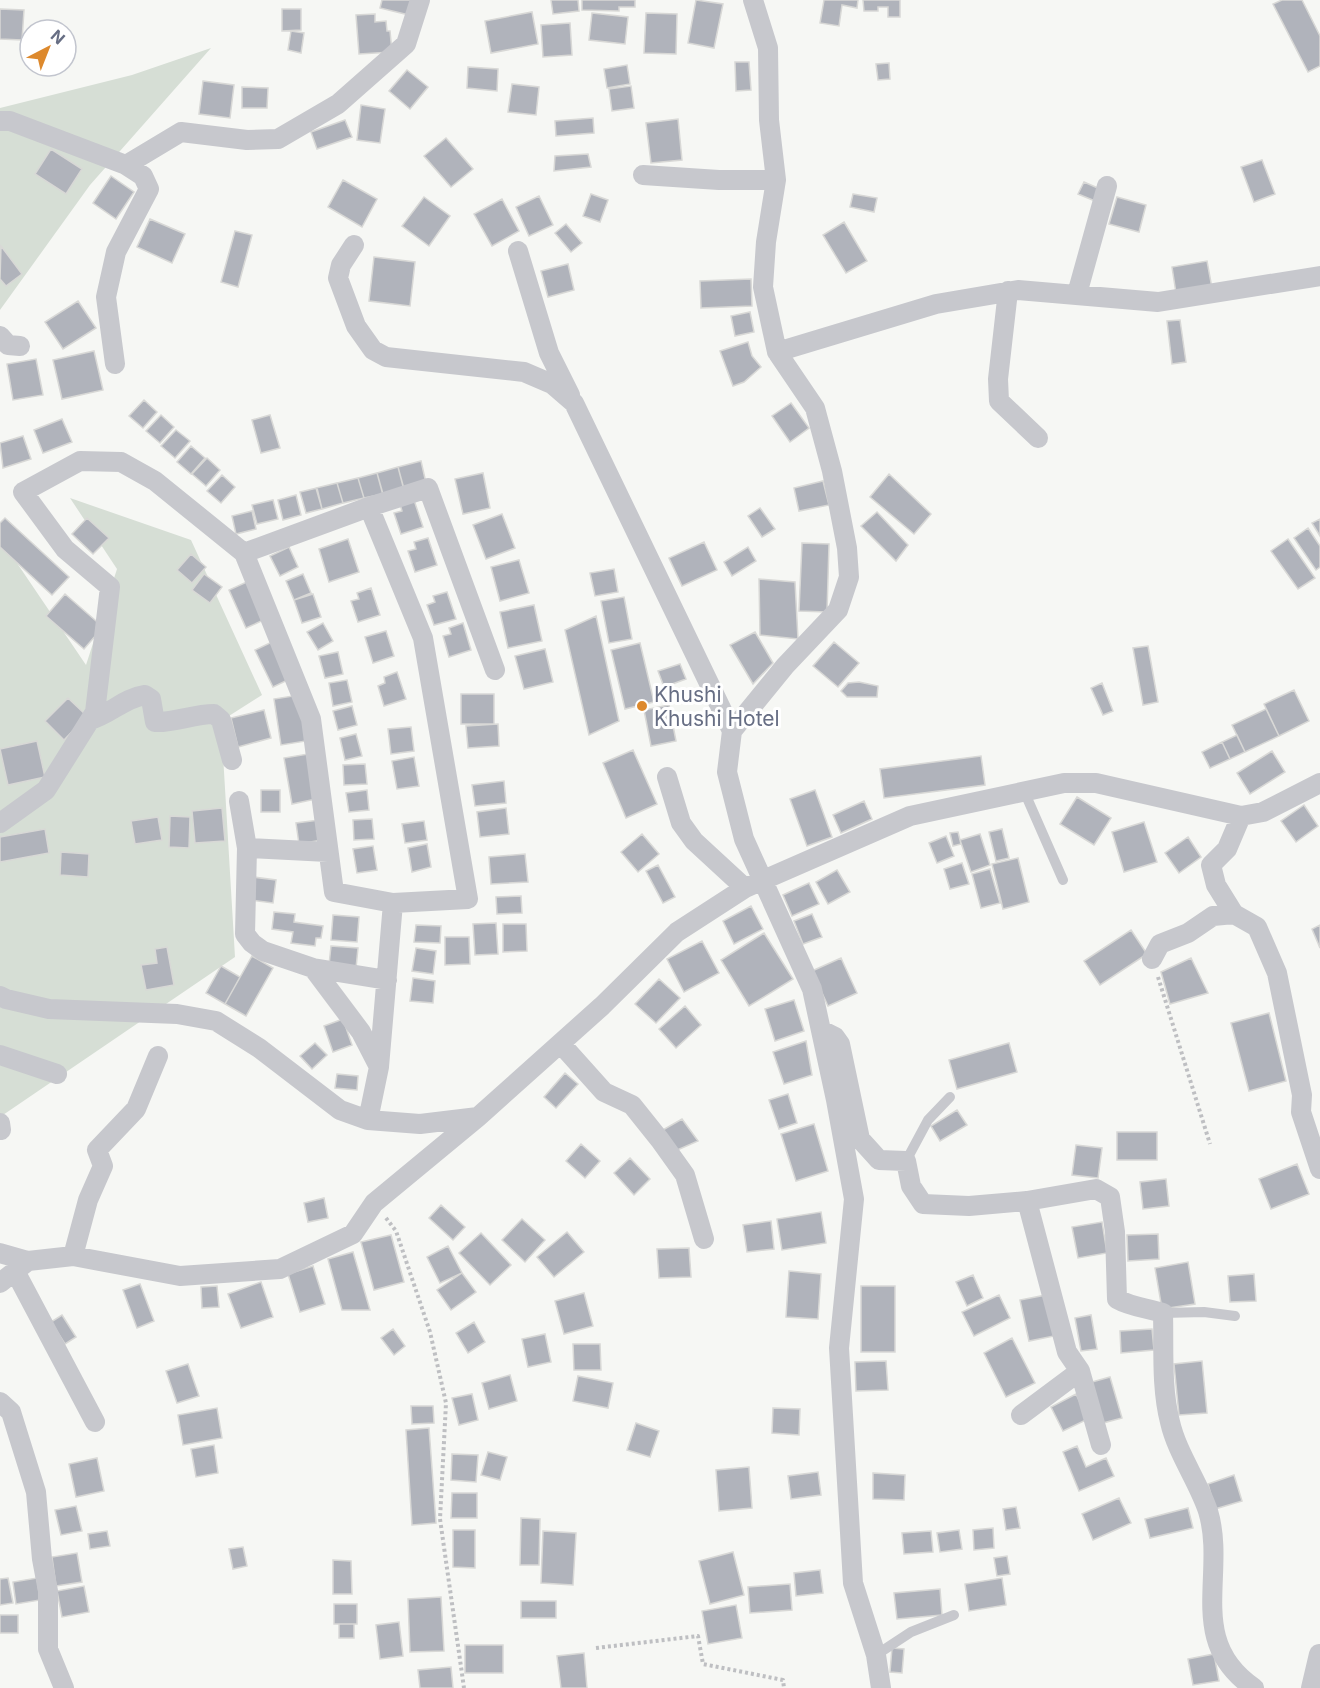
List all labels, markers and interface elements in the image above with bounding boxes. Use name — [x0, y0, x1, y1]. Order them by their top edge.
north arrow — [18, 18, 78, 78]
text: N — [47, 25, 69, 48]
place label: Khushi Khushi Hotel — [654, 682, 780, 731]
marker: Khushi Khushi Hotel — [635, 699, 649, 713]

